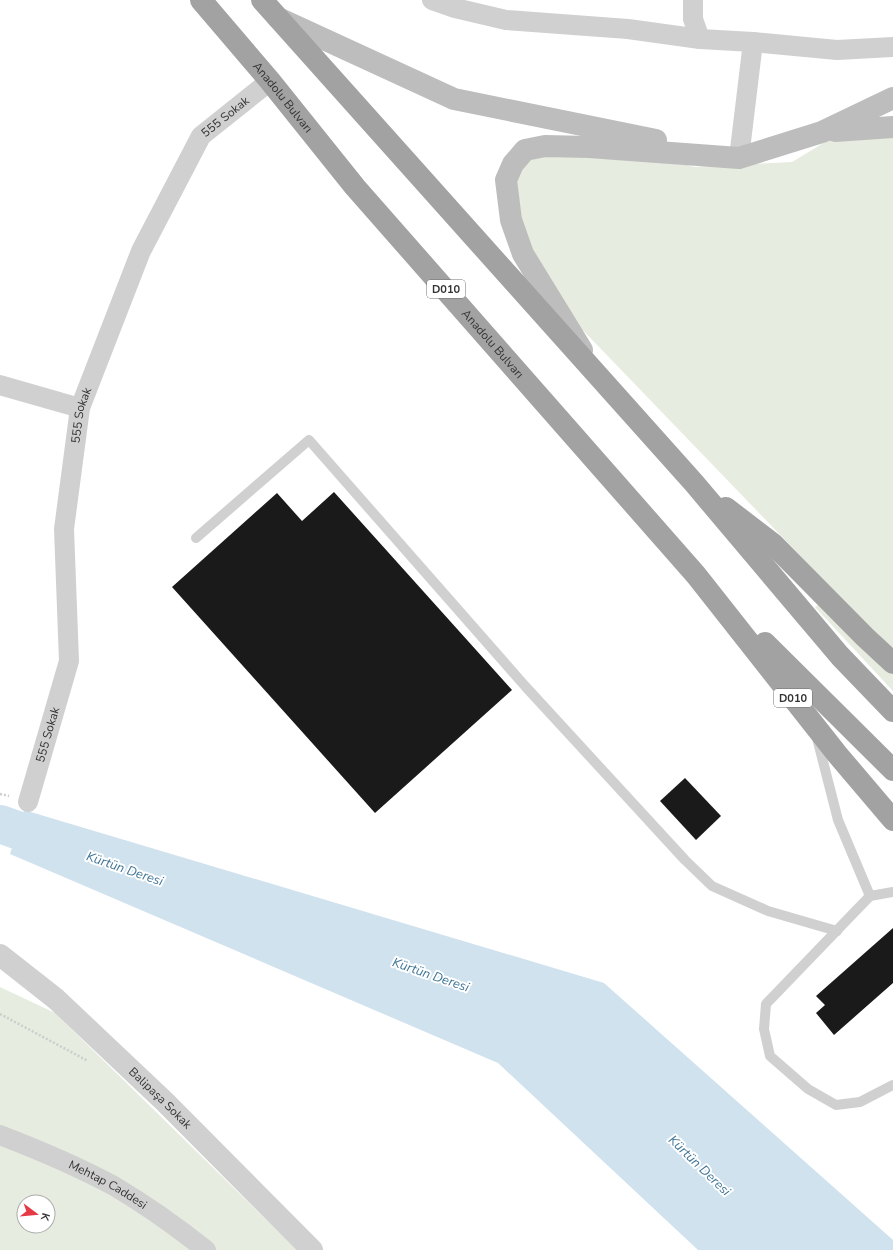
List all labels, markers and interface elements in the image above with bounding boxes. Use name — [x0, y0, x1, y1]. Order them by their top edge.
street label: Anadolu Bulvarı — [249, 58, 316, 136]
street label: 555 Sokak — [198, 92, 253, 141]
road number: D010 — [427, 280, 465, 298]
street label: Anadolu Bulvarı — [458, 306, 527, 382]
street label: 555 Sokak — [67, 384, 96, 444]
road number: D010 — [774, 689, 812, 707]
street label: 555 Sokak — [32, 704, 63, 764]
water label: Kürtün Deresi — [84, 847, 166, 891]
water label: Kürtün Deresi — [390, 953, 472, 997]
street label: Balipaşa Sokak — [125, 1064, 196, 1133]
water label: Kürtün Deresi — [664, 1131, 735, 1201]
street label: Mehtap Caddesi — [66, 1157, 150, 1213]
north arrow — [16, 1194, 56, 1234]
text: K — [37, 1211, 53, 1223]

